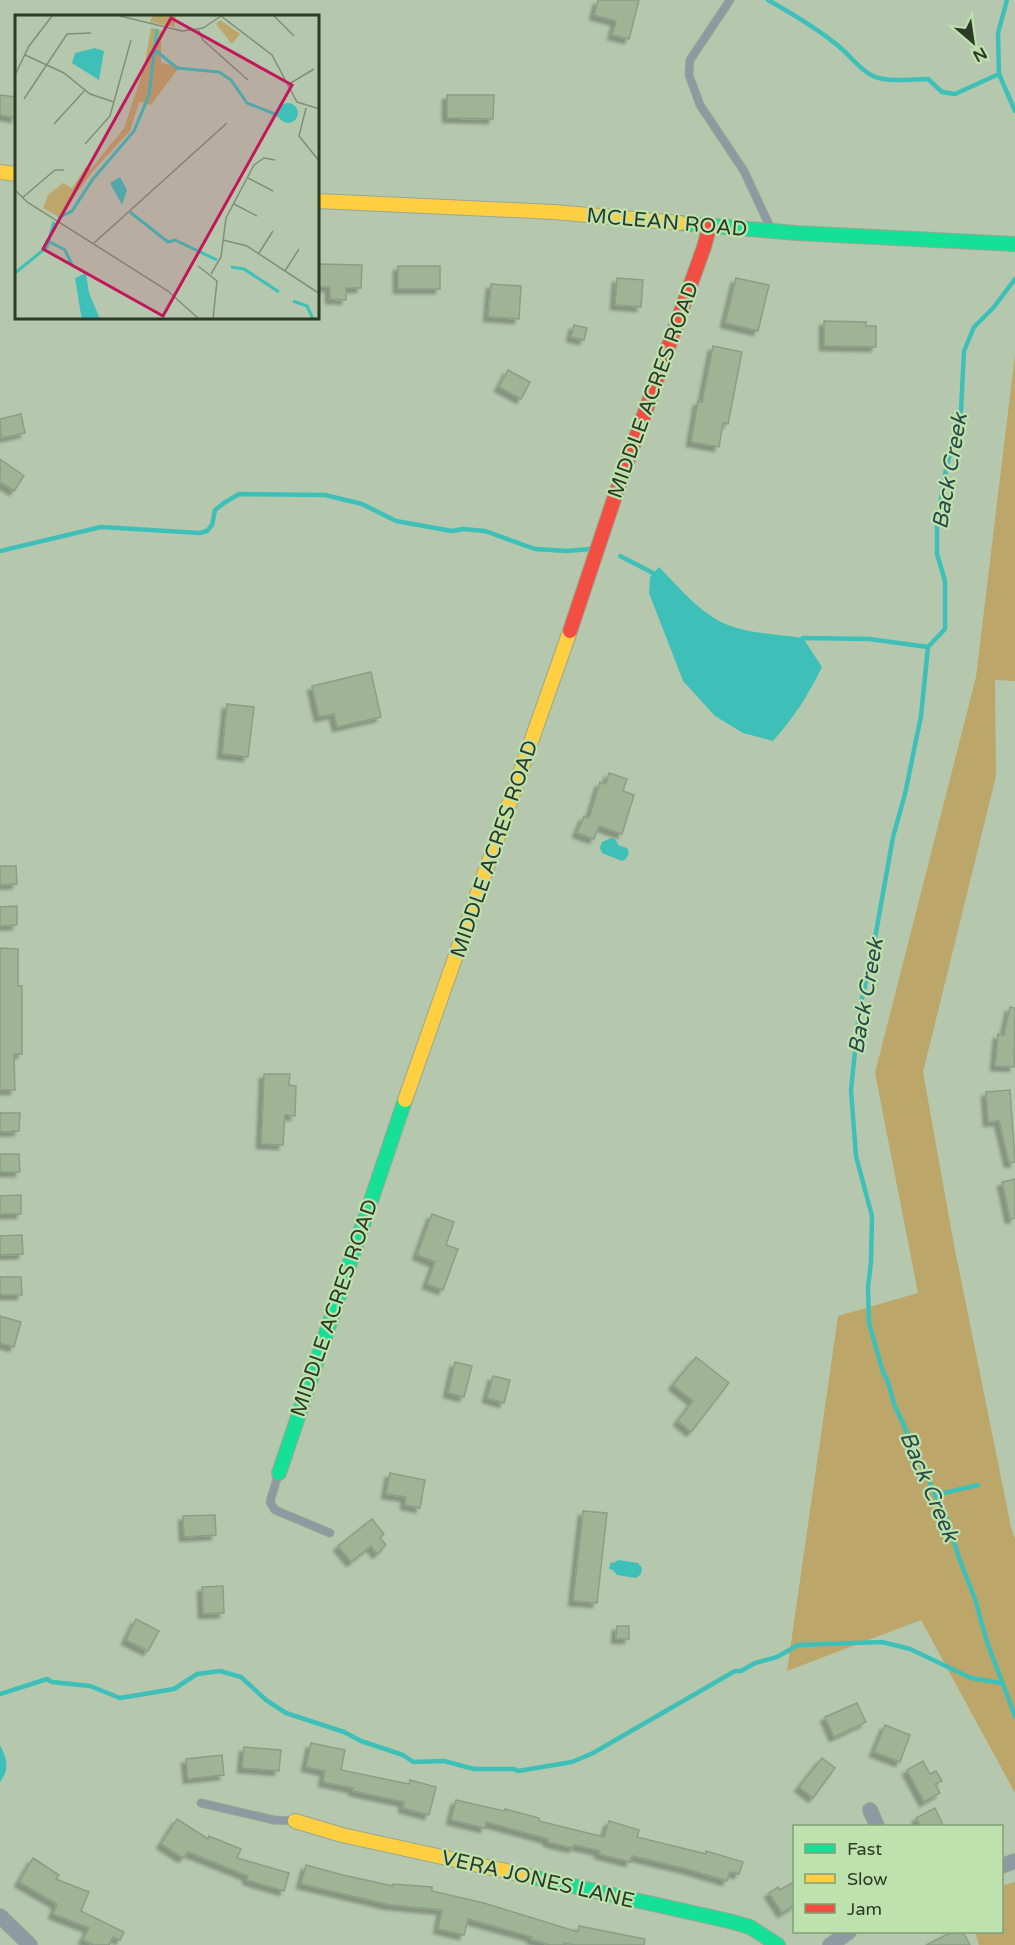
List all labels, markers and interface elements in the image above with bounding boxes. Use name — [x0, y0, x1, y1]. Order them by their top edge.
north arrow — [943, 12, 1003, 72]
inset map — [15, 15, 320, 320]
text: N — [969, 42, 990, 66]
street label: MCLEAN ROAD — [585, 203, 748, 242]
street label: MIDDLE ACRES ROAD — [603, 278, 704, 502]
water label: Back Creek — [927, 409, 973, 531]
street label: MIDDLE ACRES ROAD — [445, 737, 544, 961]
water label: Back Creek — [843, 934, 889, 1056]
street label: MIDDLE ACRES ROAD — [285, 1196, 384, 1420]
water label: Back Creek — [894, 1427, 965, 1547]
legend — [793, 1825, 1003, 1933]
text: Fast — [847, 1838, 882, 1860]
street label: VERA JONES LANE — [439, 1845, 637, 1914]
text: Slow — [847, 1868, 888, 1890]
text: Jam — [847, 1898, 882, 1920]

